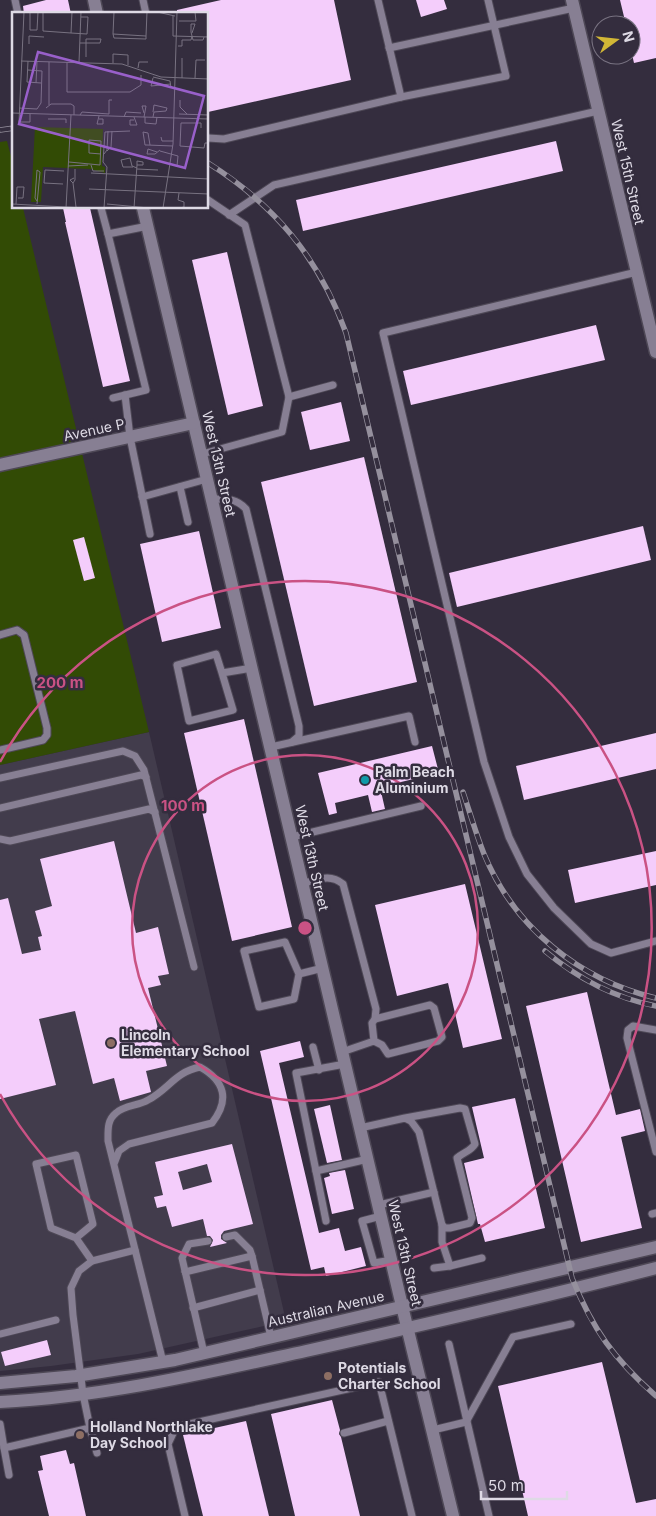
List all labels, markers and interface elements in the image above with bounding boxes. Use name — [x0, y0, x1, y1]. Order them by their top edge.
inset map — [12, 12, 209, 209]
north arrow — [591, 15, 641, 65]
text: N — [619, 29, 639, 44]
street label: West 15th Street — [608, 118, 649, 227]
street label: West 13th Street — [199, 409, 240, 519]
street label: Avenue P — [62, 415, 126, 444]
text: 200 m — [37, 673, 83, 692]
place label: Palm Beach Aluminium — [375, 763, 455, 796]
marker: Palm Beach Aluminium — [359, 774, 371, 786]
text: 100 m — [161, 796, 205, 815]
street label: West 13th Street — [292, 803, 333, 913]
centre of rings — [296, 919, 314, 937]
place label: Lincoln Elementary School — [121, 1026, 250, 1059]
marker: Lincoln Elementary School — [105, 1037, 117, 1049]
street label: West 13th Street — [385, 1198, 426, 1308]
street label: Australian Avenue — [266, 1287, 386, 1330]
place label: Potentials Charter School — [338, 1359, 441, 1392]
marker: Potentials Charter School — [322, 1370, 334, 1382]
place label: Holland Northlake Day School — [90, 1418, 213, 1451]
marker: Holland Northlake Day School — [74, 1429, 86, 1441]
scale bar — [481, 1468, 567, 1500]
text: 50 m — [488, 1476, 524, 1495]

